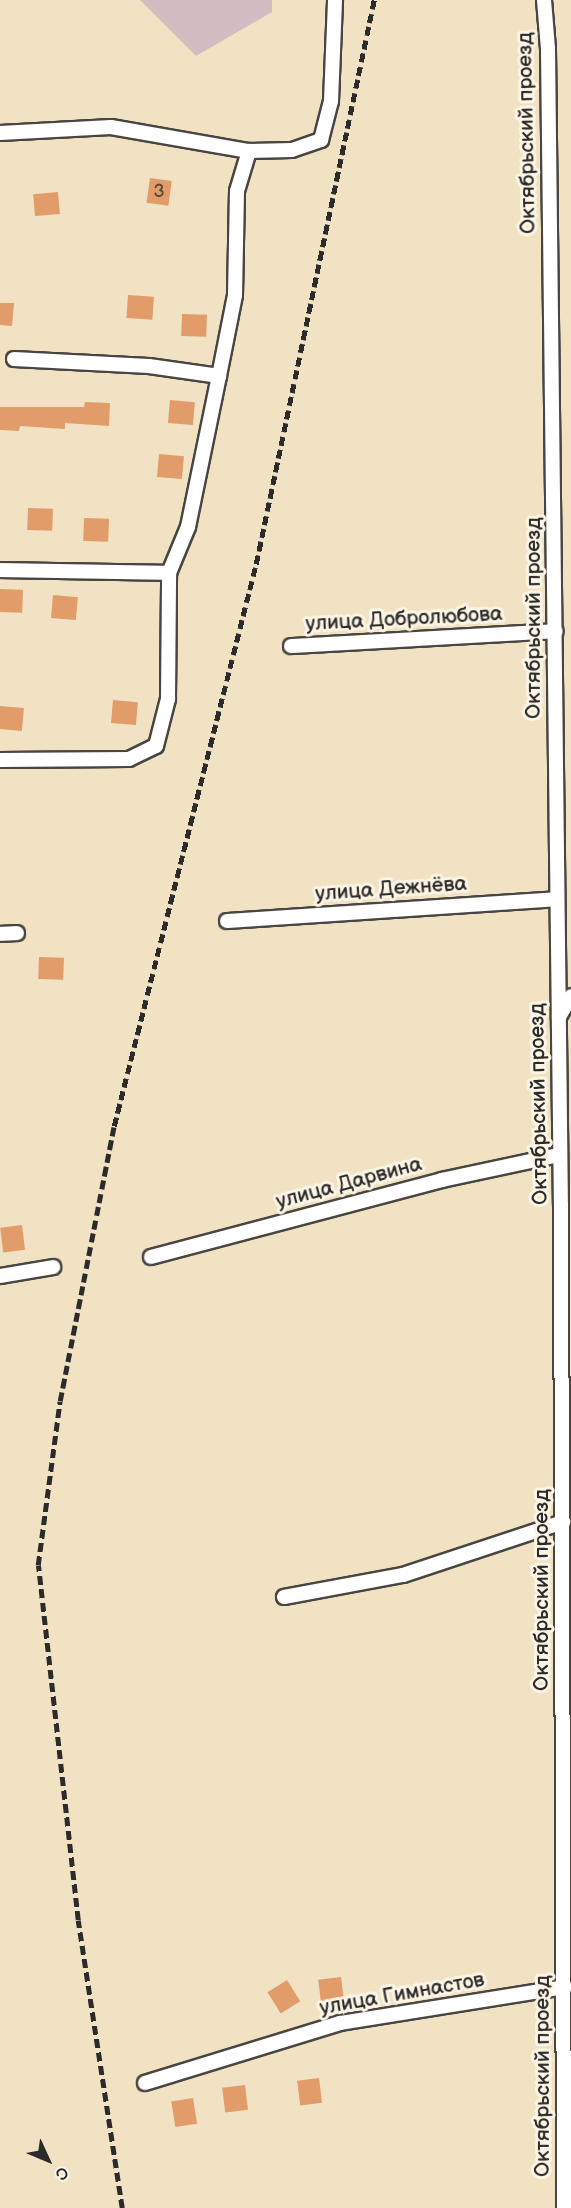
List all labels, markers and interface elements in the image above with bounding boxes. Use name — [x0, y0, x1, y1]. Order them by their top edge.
street label: Октябрьский проезд — [513, 32, 541, 234]
house number: 3 — [153, 181, 165, 203]
street label: Октябрьский проезд — [521, 517, 547, 719]
street label: улица Добролюбова — [305, 601, 503, 637]
street label: улица Дежнёва — [314, 871, 468, 907]
street label: Октябрьский проезд — [525, 1003, 553, 1205]
street label: улица Дарвина — [273, 1151, 425, 1215]
street label: Октябрьский проезд — [529, 1489, 555, 1691]
street label: улица Гимнастов — [318, 1967, 486, 2021]
street label: Октябрьский проезд — [530, 1975, 556, 2177]
north arrow — [18, 2130, 78, 2190]
text: С — [51, 2162, 72, 2183]

